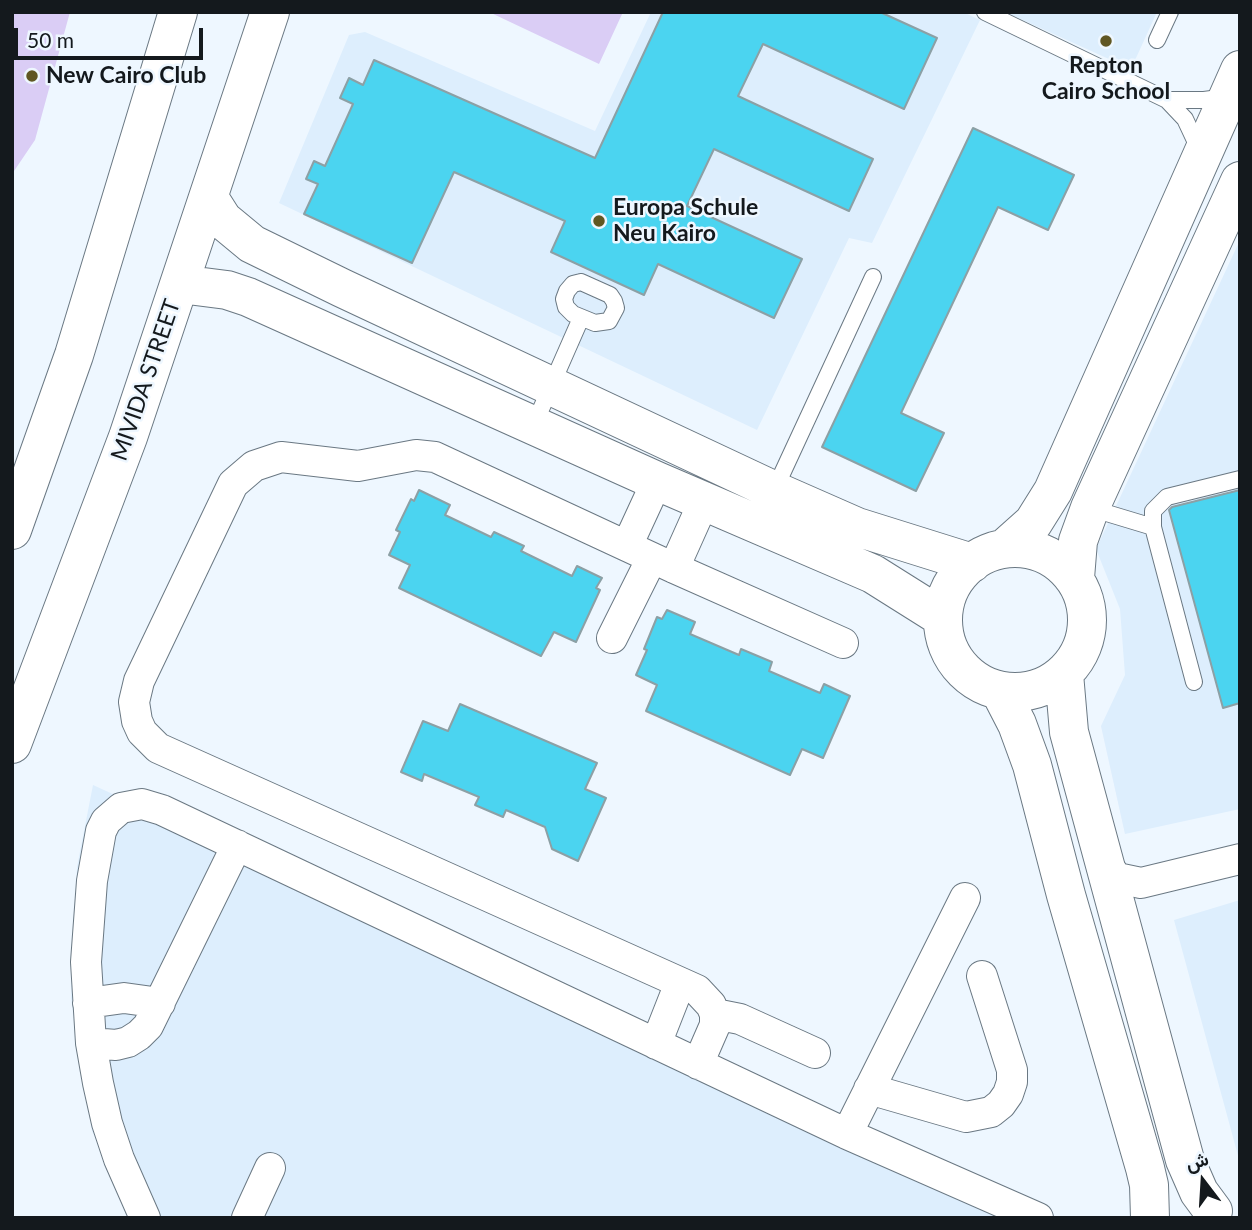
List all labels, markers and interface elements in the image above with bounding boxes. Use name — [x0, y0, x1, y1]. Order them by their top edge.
scale bar — [18, 14, 206, 58]
text: 50 m — [27, 27, 74, 52]
marker: Repton Cairo School — [1098, 33, 1114, 49]
place label: Repton Cairo School — [1042, 52, 1170, 106]
place label: New Cairo Club — [46, 62, 206, 90]
marker: New Cairo Club — [24, 68, 40, 84]
place label: Europa Schule Neu Kairo — [613, 194, 758, 248]
marker: Europa Schule Neu Kairo — [591, 213, 607, 229]
street label: MIVIDA STREET — [105, 296, 187, 464]
north arrow — [1168, 1146, 1238, 1216]
text: ش — [1182, 1146, 1211, 1175]

